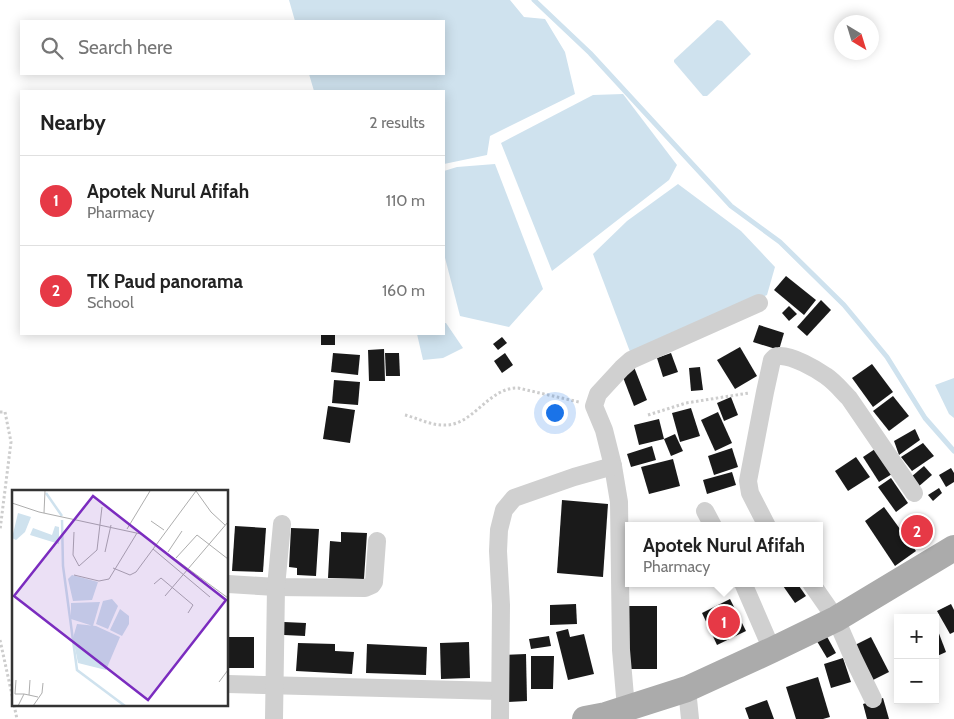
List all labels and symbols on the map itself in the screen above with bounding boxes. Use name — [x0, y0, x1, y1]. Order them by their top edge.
north arrow — [834, 15, 879, 60]
your location — [542, 400, 568, 426]
inset map — [12, 490, 229, 706]
pin: 2 — [901, 512, 933, 550]
pin: 1 — [708, 603, 740, 641]

